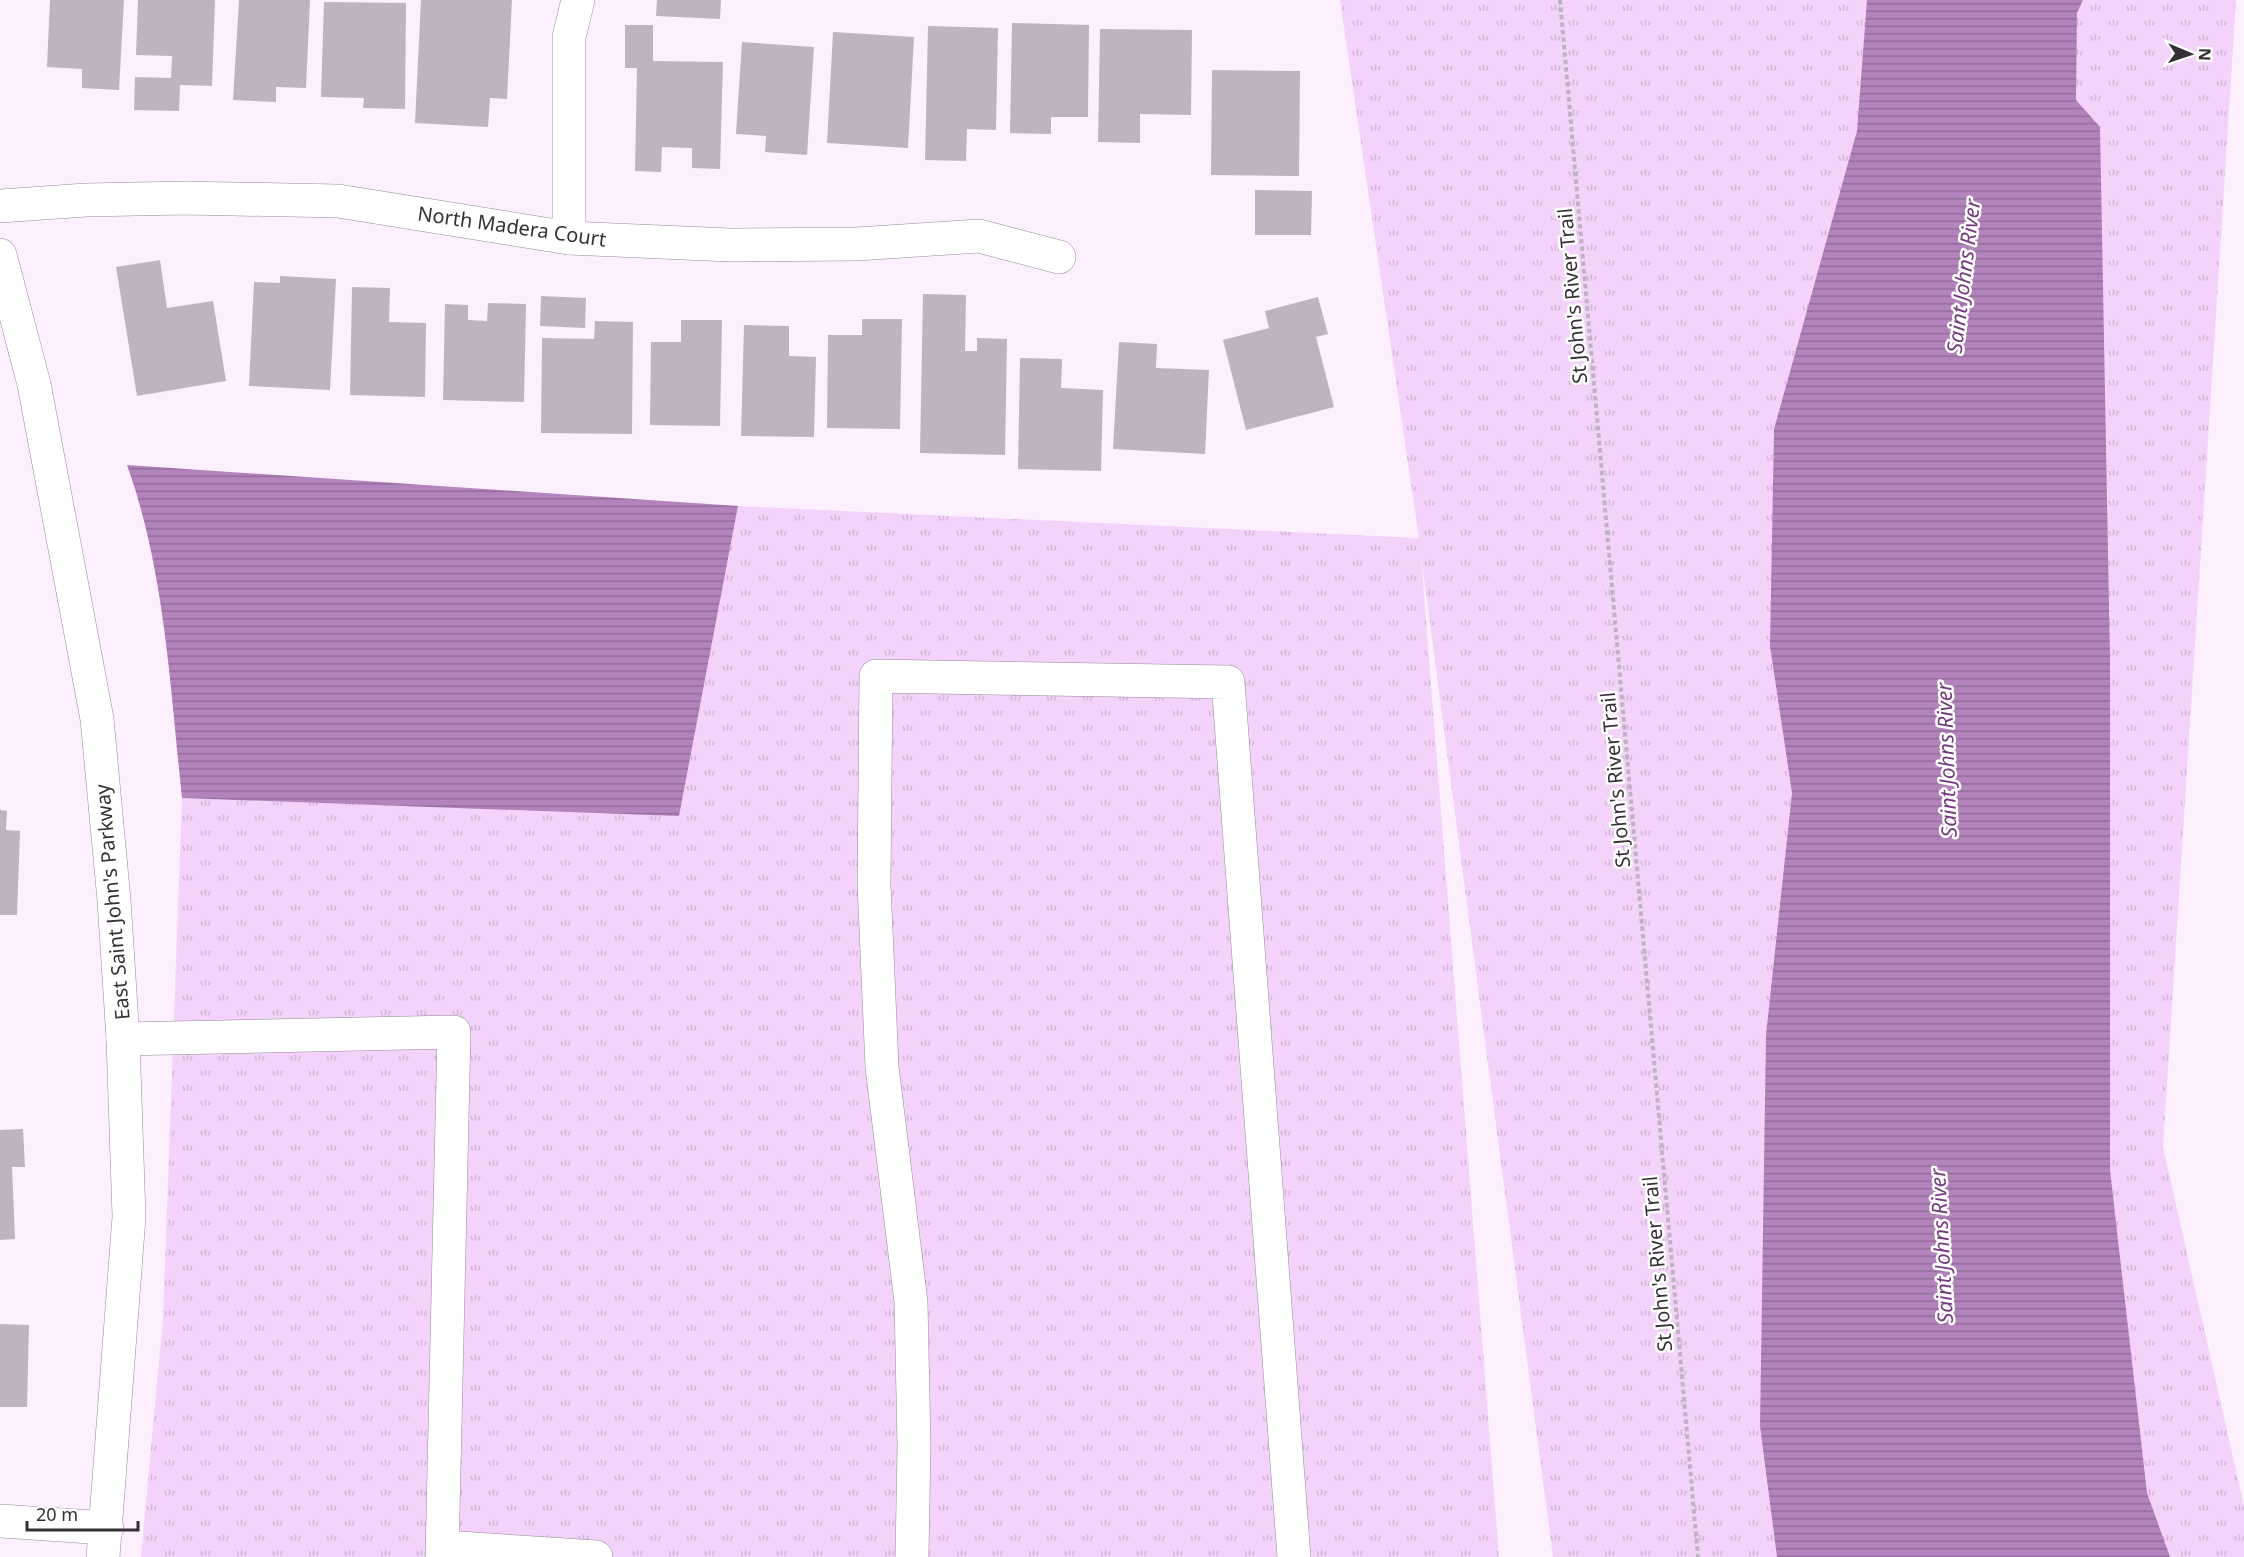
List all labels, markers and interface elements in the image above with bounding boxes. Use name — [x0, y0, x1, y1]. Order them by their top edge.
north arrow — [2160, 24, 2220, 84]
text: N — [2194, 48, 2216, 61]
water label: Saint Johns River — [1940, 196, 1987, 355]
street label: North Madera Court — [416, 199, 608, 253]
street label: St John's River Trail — [1551, 207, 1593, 385]
water label: Saint Johns River — [1929, 680, 1963, 838]
street label: St John's River Trail — [1594, 691, 1636, 869]
street label: East Saint John's Parkway — [88, 782, 136, 1021]
water label: Saint Johns River — [1923, 1166, 1959, 1324]
street label: St John's River Trail — [1636, 1175, 1678, 1353]
scale bar — [27, 1494, 138, 1532]
text: 20 m — [36, 1502, 78, 1526]

